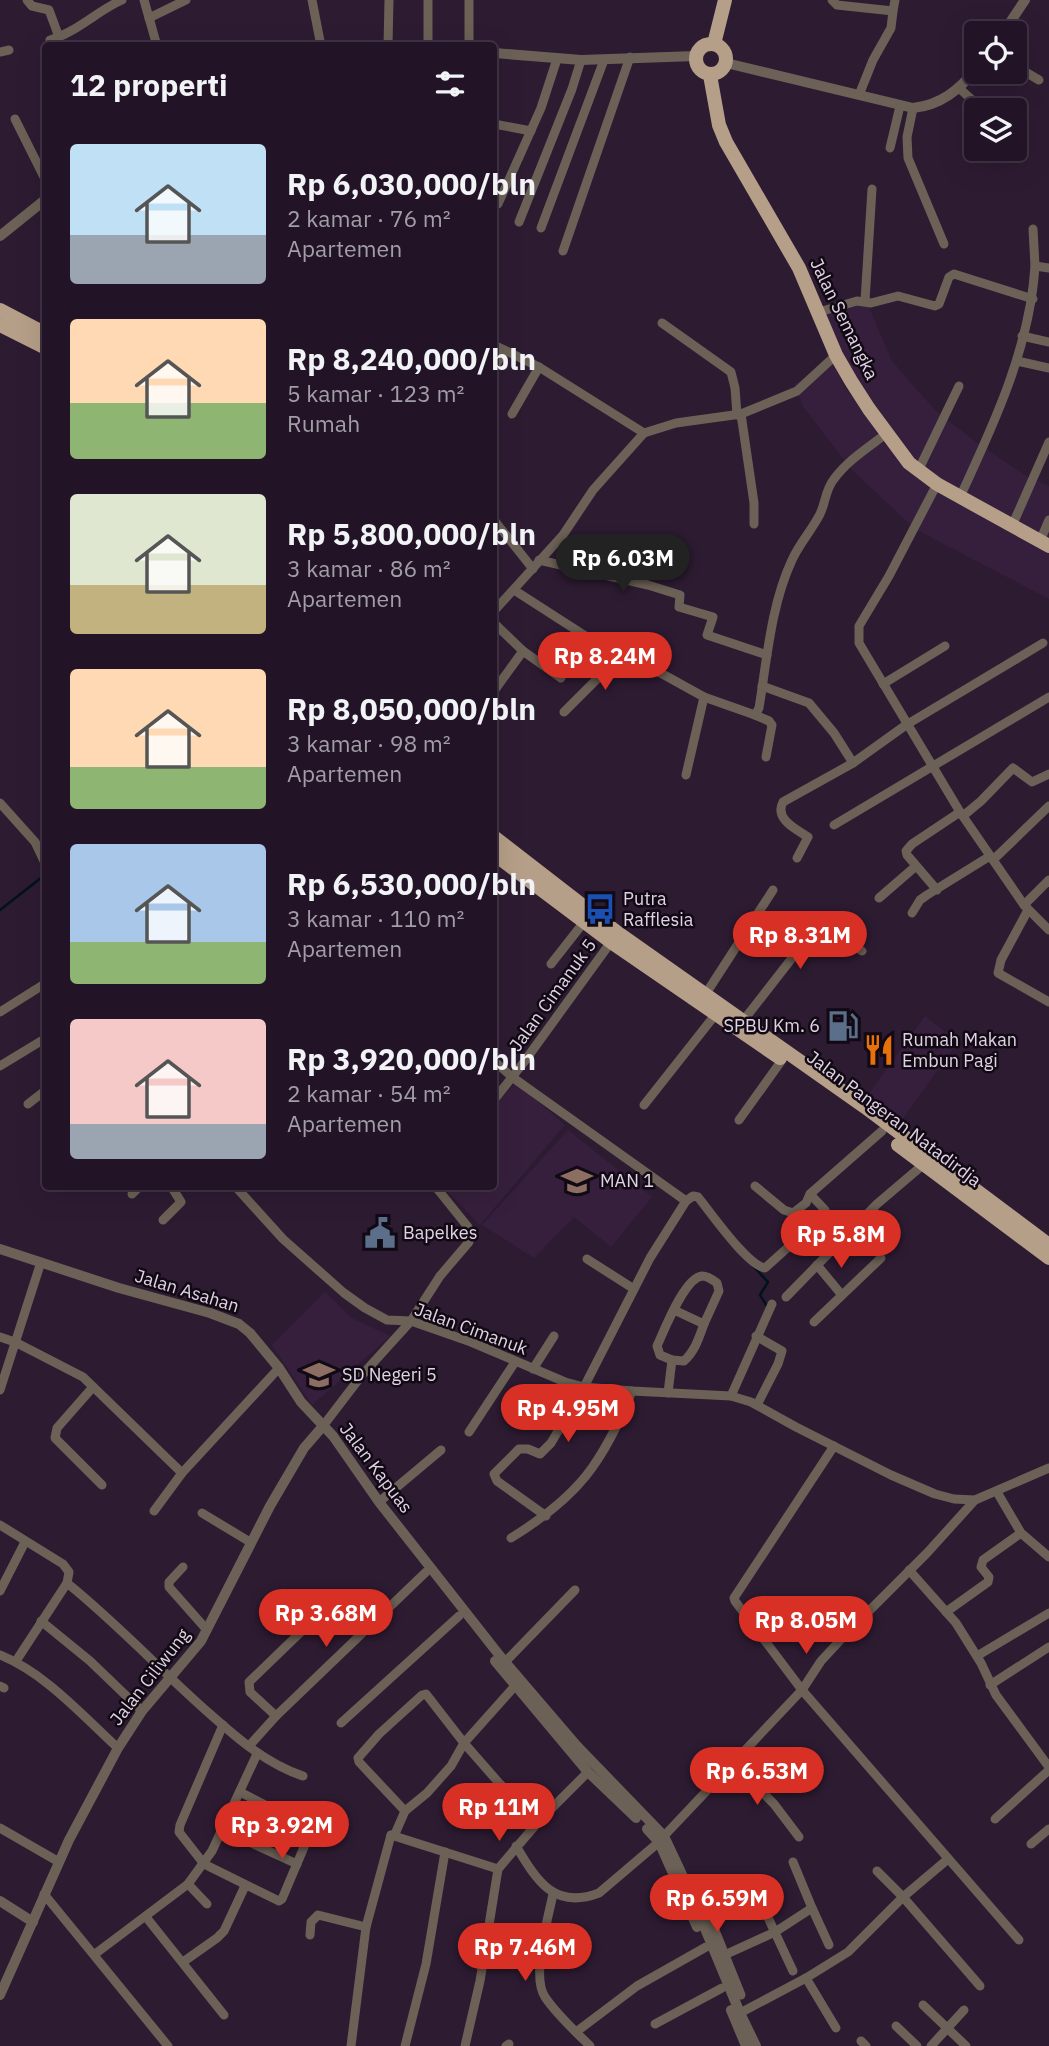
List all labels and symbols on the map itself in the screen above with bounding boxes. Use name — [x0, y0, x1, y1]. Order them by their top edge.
street label: Jalan Semangka — [805, 254, 884, 384]
pin: Rp 6.03M — [551, 534, 695, 594]
pin: Rp 8.24M — [533, 632, 677, 692]
place label: Putra Rafflesia — [623, 887, 694, 931]
bus stop icon: Putra Rafflesia — [583, 892, 617, 926]
pin: Rp 8.31M — [728, 912, 872, 971]
street label: Jalan Cimanuk 5 — [504, 934, 601, 1056]
fuel station icon: SPBU Km. 6 — [826, 1009, 860, 1043]
place label: SPBU Km. 6 — [724, 1014, 820, 1037]
place label: Rumah Makan Embun Pagi — [902, 1028, 1017, 1072]
restaurant icon: Rumah Makan Embun Pagi — [862, 1033, 896, 1067]
street label: Jalan Pangeran Natadirdja — [803, 1045, 986, 1192]
school or university icon: MAN 1 — [560, 1164, 594, 1198]
place label: MAN 1 — [600, 1169, 654, 1192]
pin: Rp 5.8M — [776, 1210, 906, 1270]
public building icon: Bapelkes — [363, 1216, 397, 1250]
place label: Bapelkes — [403, 1221, 477, 1244]
street label: Jalan Asahan — [132, 1264, 242, 1317]
street label: Jalan Cimanuk — [411, 1297, 531, 1360]
school or university icon: SD Negeri 5 — [302, 1358, 336, 1392]
place label: SD Negeri 5 — [342, 1363, 437, 1386]
pin: Rp 4.95M — [496, 1384, 640, 1444]
street label: Jalan Kapuas — [335, 1418, 418, 1518]
pin: Rp 3.68M — [254, 1590, 398, 1649]
pin: Rp 8.05M — [734, 1596, 878, 1656]
street label: Jalan Ciliwung — [105, 1623, 195, 1730]
pin: Rp 6.53M — [685, 1748, 829, 1807]
pin: Rp 11M — [442, 1784, 556, 1843]
pin: Rp 3.92M — [210, 1801, 354, 1861]
pin: Rp 6.59M — [645, 1874, 789, 1934]
pin: Rp 7.46M — [453, 1924, 597, 1983]

